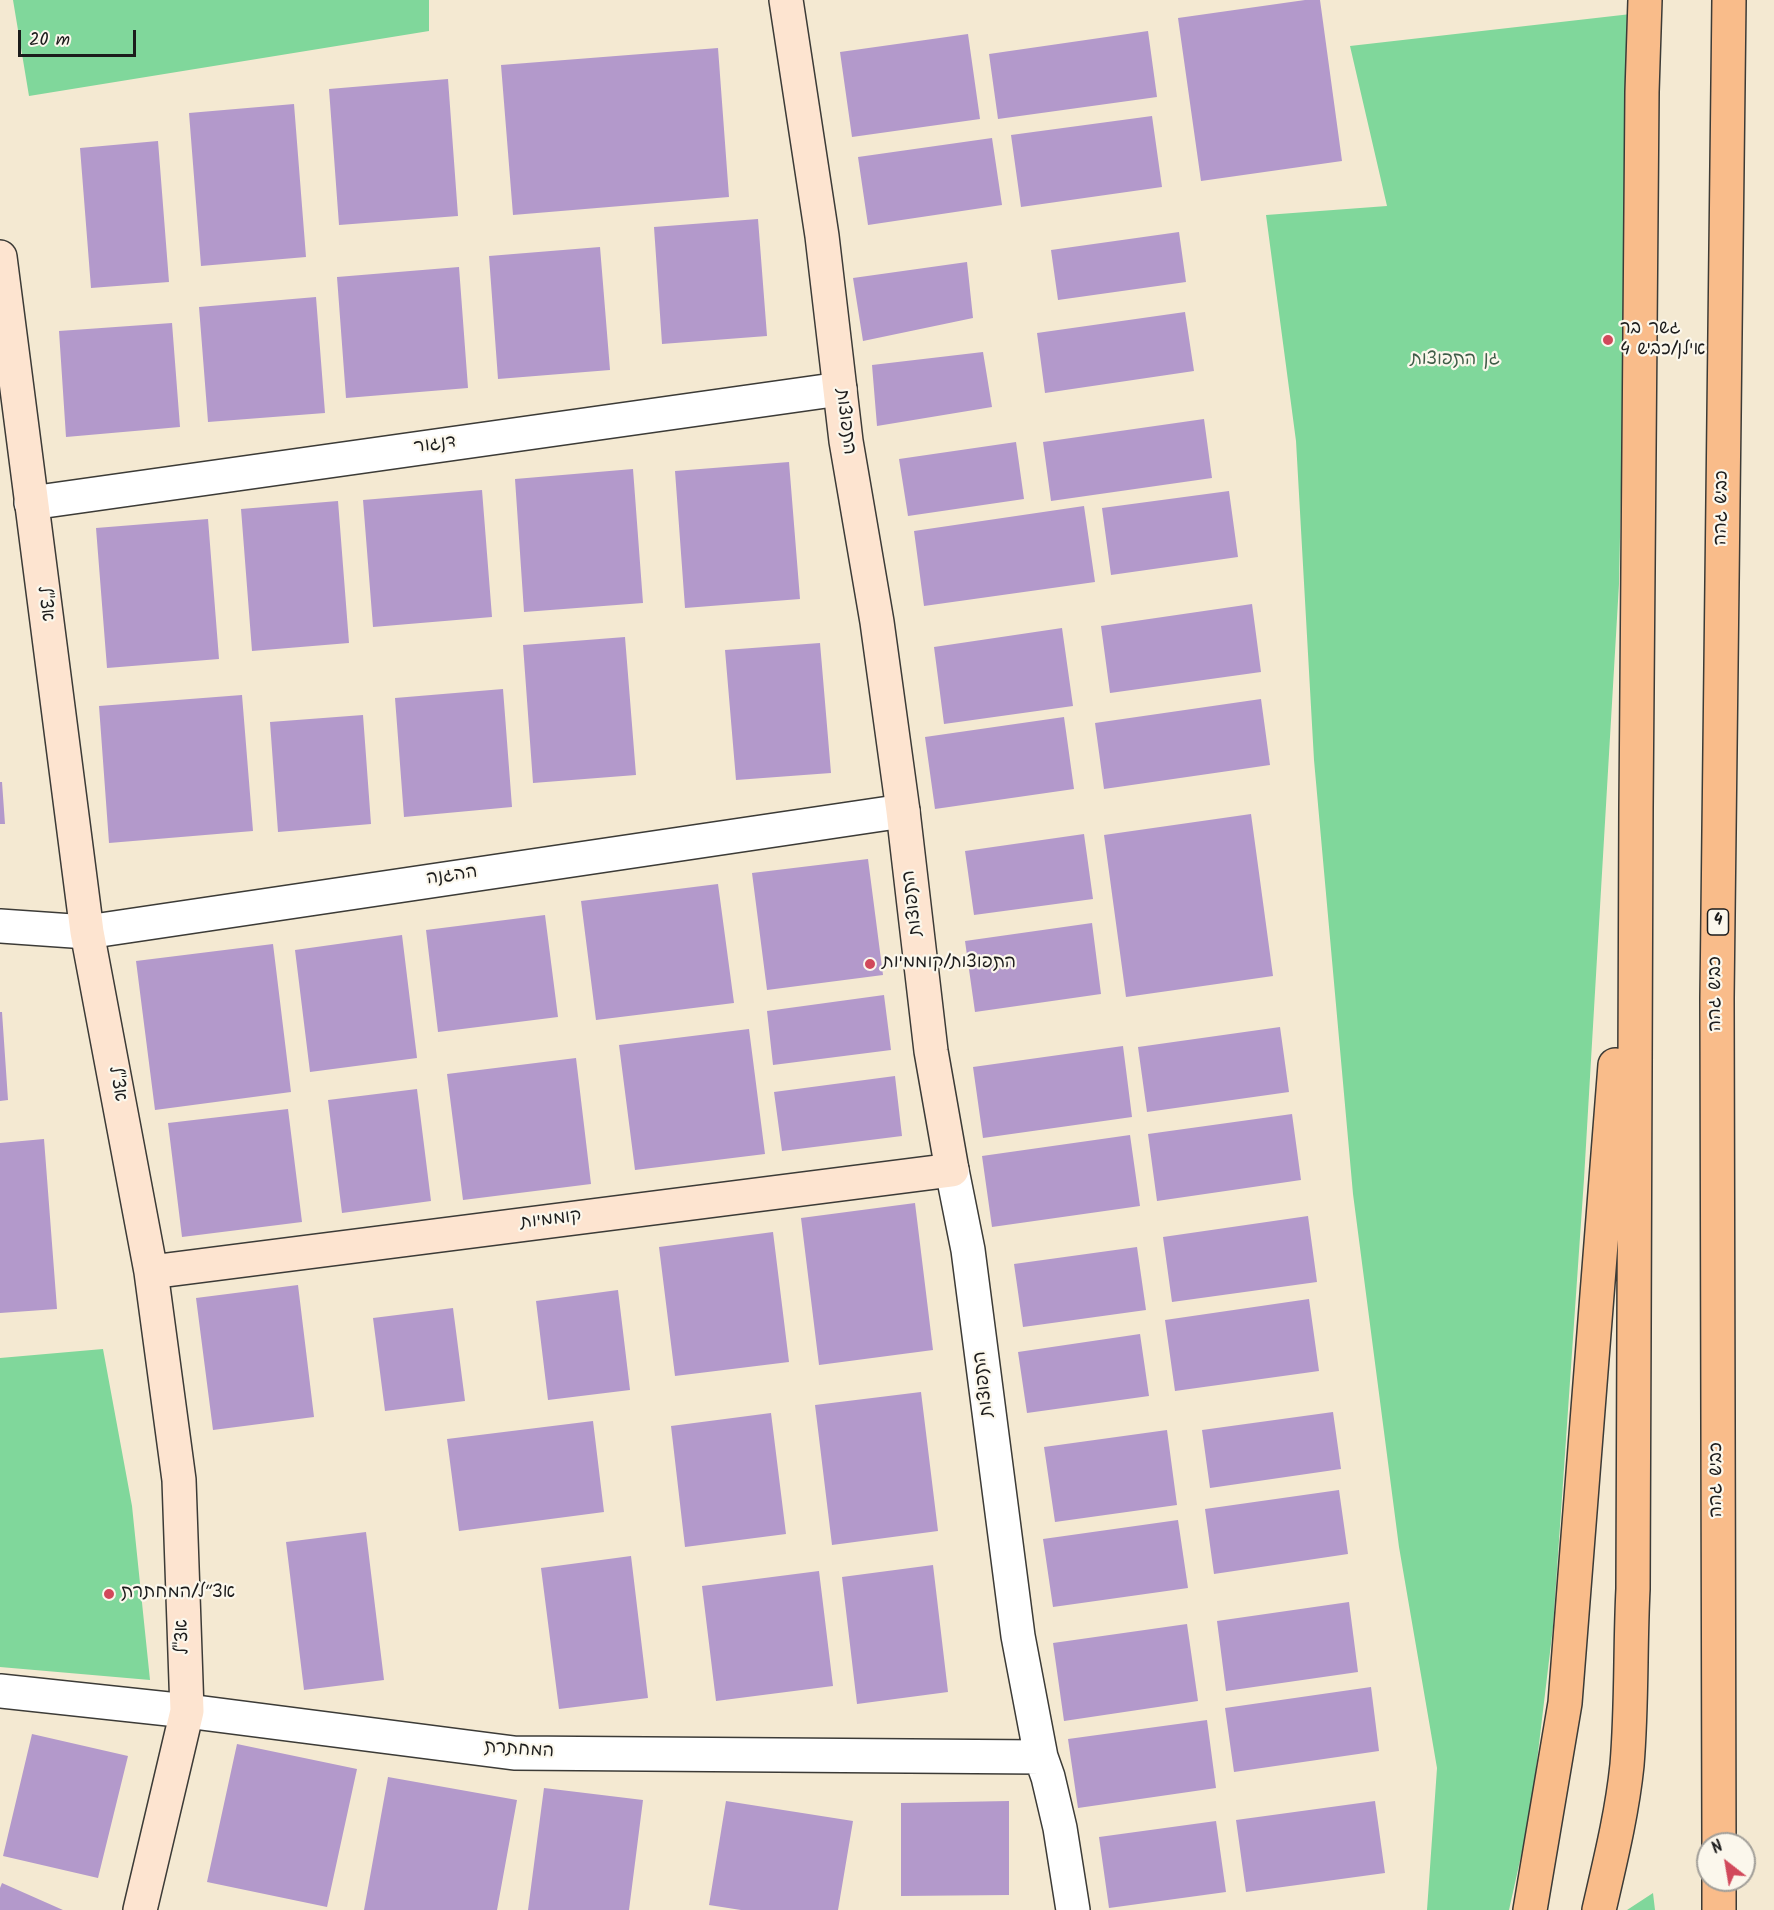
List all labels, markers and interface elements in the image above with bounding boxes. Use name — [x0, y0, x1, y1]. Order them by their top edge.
scale bar — [21, 18, 140, 56]
text: 20 m — [29, 26, 70, 55]
place label: גשר בר אילן/כביש 4 — [1620, 319, 1705, 362]
marker: גשר בר אילן/כביש 4 — [1601, 333, 1615, 347]
park label: גן התפוצות — [1410, 350, 1500, 372]
street label: התפוצות — [829, 388, 859, 456]
street label: דנגור — [413, 432, 457, 460]
street label: כביש גהה — [1712, 470, 1734, 546]
street label: אצ"ל — [31, 585, 57, 623]
street label: ההגנה — [425, 863, 479, 891]
street label: התפוצות — [899, 869, 929, 937]
road number: 4 — [1708, 909, 1728, 935]
place label: התפוצות/קוממיות — [882, 953, 1016, 975]
street label: כביש גהה — [1706, 956, 1728, 1032]
marker: התפוצות/קוממיות — [863, 957, 877, 971]
street label: אצ"ל — [102, 1065, 130, 1103]
street label: קוממיות — [519, 1207, 583, 1235]
street label: התפוצות — [970, 1350, 1000, 1418]
street label: כביש גהה — [1707, 1442, 1729, 1518]
place label: אצ״ל/המחתרת — [121, 1583, 235, 1605]
marker: אצ״ל/המחתרת — [102, 1587, 116, 1601]
street label: אצ"ל — [173, 1619, 195, 1655]
street label: המחתרת — [483, 1738, 555, 1764]
north arrow — [1696, 1832, 1756, 1892]
text: N — [1707, 1835, 1728, 1861]

